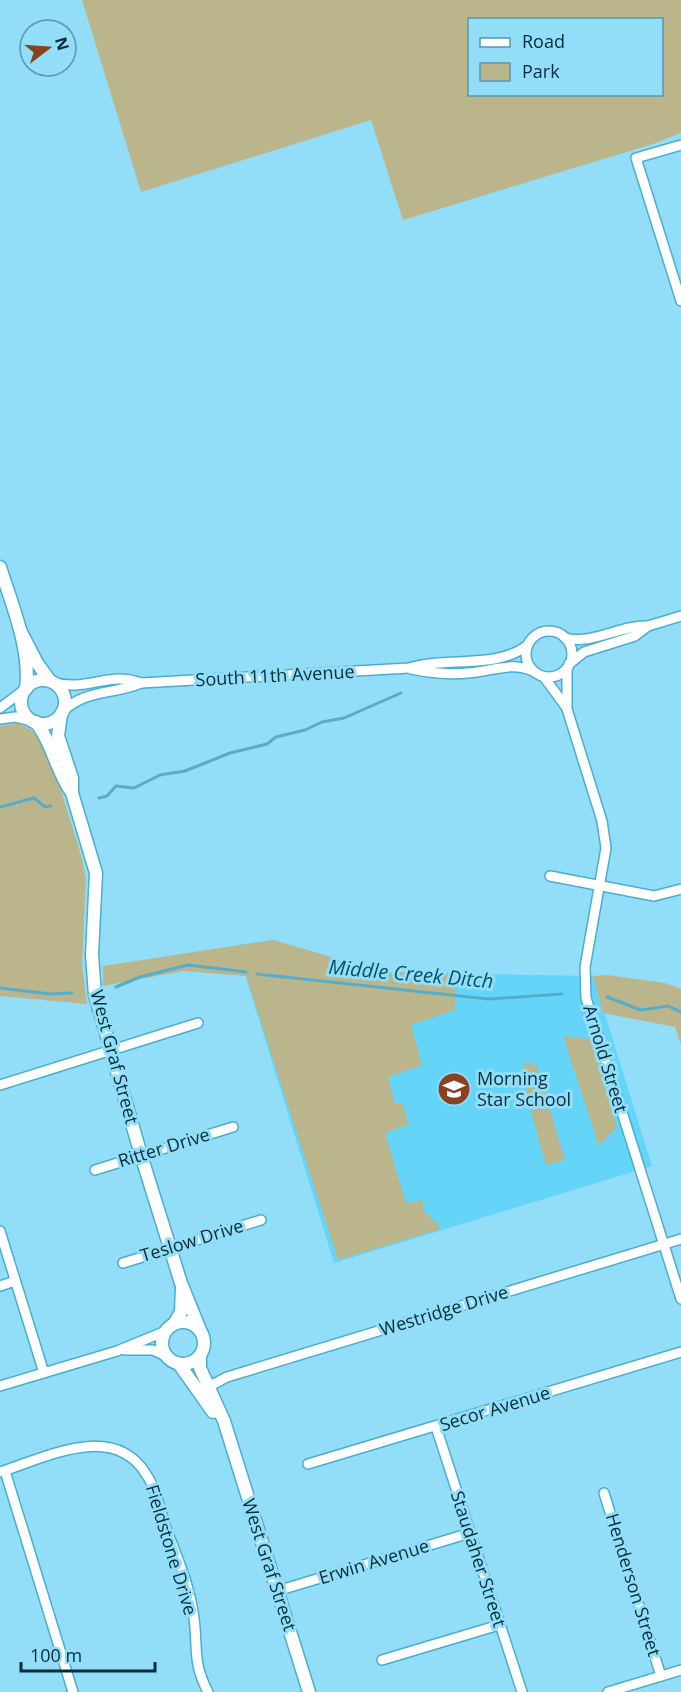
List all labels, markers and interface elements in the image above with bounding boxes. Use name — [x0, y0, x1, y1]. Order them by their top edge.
north arrow — [18, 18, 78, 78]
legend — [468, 18, 663, 96]
text: Road — [522, 29, 565, 53]
text: N — [50, 34, 75, 53]
text: Park — [522, 59, 560, 83]
street label: South 11th Avenue — [195, 659, 355, 691]
water label: Middle Creek Ditch — [328, 953, 495, 994]
street label: West Graf Street — [86, 987, 144, 1126]
street label: Arnold Street — [578, 1002, 634, 1115]
place label: Morning Star School — [477, 1066, 571, 1111]
school or university icon: Morning Star School — [436, 1071, 472, 1107]
street label: Ritter Drive — [115, 1122, 212, 1172]
street label: Teslow Drive — [137, 1213, 246, 1267]
street label: Westridge Drive — [376, 1279, 511, 1341]
street label: Secor Avenue — [437, 1380, 553, 1436]
street label: Fieldstone Drive — [141, 1482, 203, 1618]
street label: Staudaher Street — [446, 1488, 512, 1630]
street label: West Graf Street — [237, 1495, 303, 1634]
street label: Henderson Street — [601, 1510, 667, 1659]
street label: Erwin Avenue — [316, 1533, 432, 1589]
scale bar — [21, 1635, 154, 1673]
text: 100 m — [30, 1643, 82, 1667]

